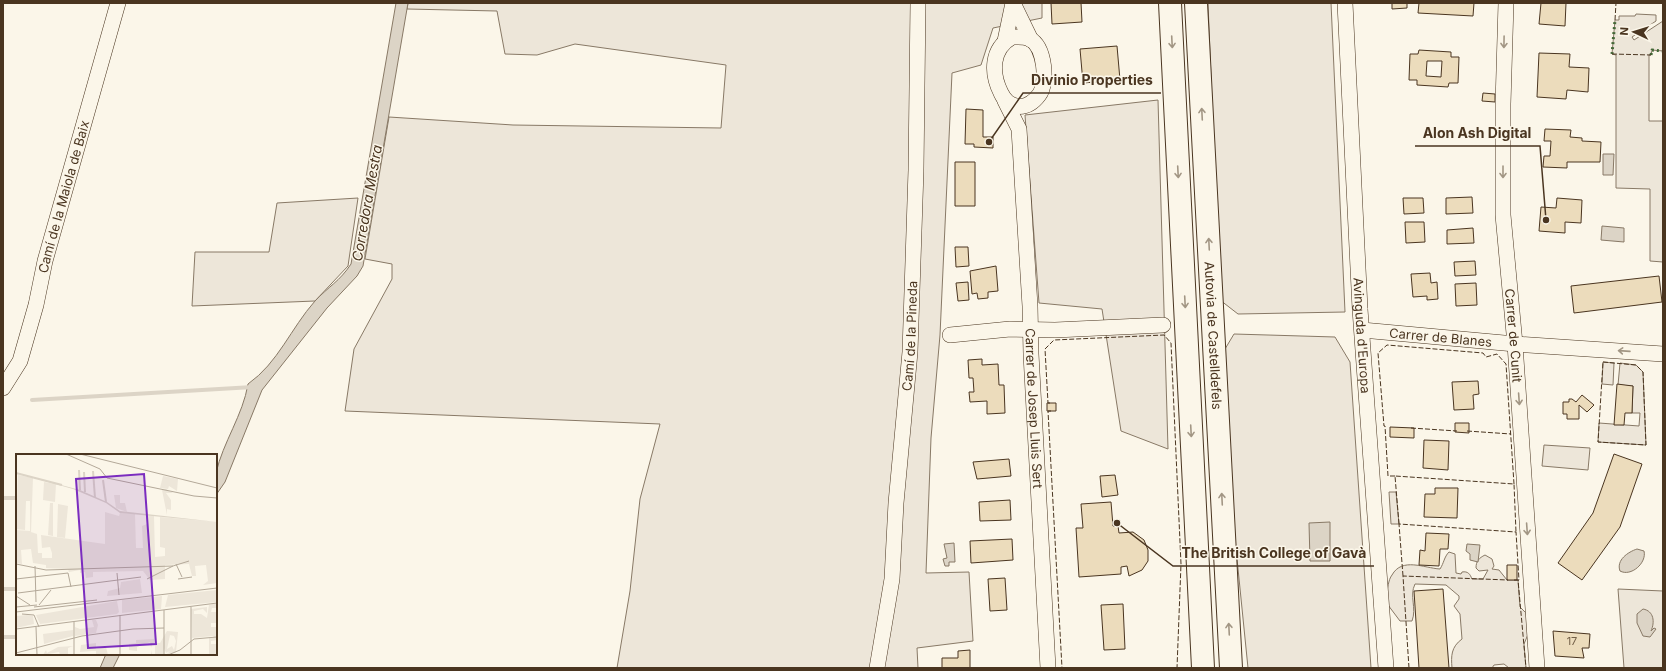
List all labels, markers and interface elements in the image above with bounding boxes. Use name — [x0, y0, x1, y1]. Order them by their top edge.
north arrow — [1614, 12, 1654, 52]
text: N — [1617, 27, 1631, 36]
one-way arrow — [1168, 35, 1176, 48]
one-way arrow — [1500, 35, 1508, 48]
callout: Divinio Properties — [1023, 67, 1161, 93]
text: Divinio Properties — [1031, 71, 1153, 88]
one-way arrow — [1198, 108, 1205, 121]
street label: Camí de la Maiola de Baix — [35, 118, 92, 274]
callout: Alon Ash Digital — [1415, 120, 1540, 146]
text: Alon Ash Digital — [1423, 124, 1531, 141]
water label: Corredora Mestra — [348, 143, 385, 263]
one-way arrow — [1175, 165, 1182, 178]
one-way arrow — [1499, 165, 1507, 178]
one-way arrow — [1205, 238, 1212, 251]
street label: Autovia de Castelldefels — [1202, 261, 1225, 410]
street label: Avinguda d'Europa — [1350, 277, 1374, 394]
street label: Camí de la Pineda — [898, 281, 920, 392]
street label: Carrer de Cunit — [1502, 288, 1526, 383]
one-way arrow — [1181, 295, 1189, 308]
street label: Carrer de Blanes — [1389, 325, 1493, 350]
street label: Carrer de Josep Lluis Sert — [1022, 328, 1046, 489]
one-way arrow — [1618, 347, 1631, 355]
one-way arrow — [1515, 392, 1522, 405]
one-way arrow — [1188, 424, 1195, 437]
inset map — [16, 454, 217, 655]
one-way arrow — [1218, 493, 1225, 506]
one-way arrow — [1523, 522, 1530, 535]
callout: The British College of Gavà — [1173, 540, 1374, 566]
text: The British College of Gavà — [1182, 544, 1367, 561]
one-way arrow — [1225, 623, 1233, 636]
house number: 17 — [1567, 634, 1577, 648]

